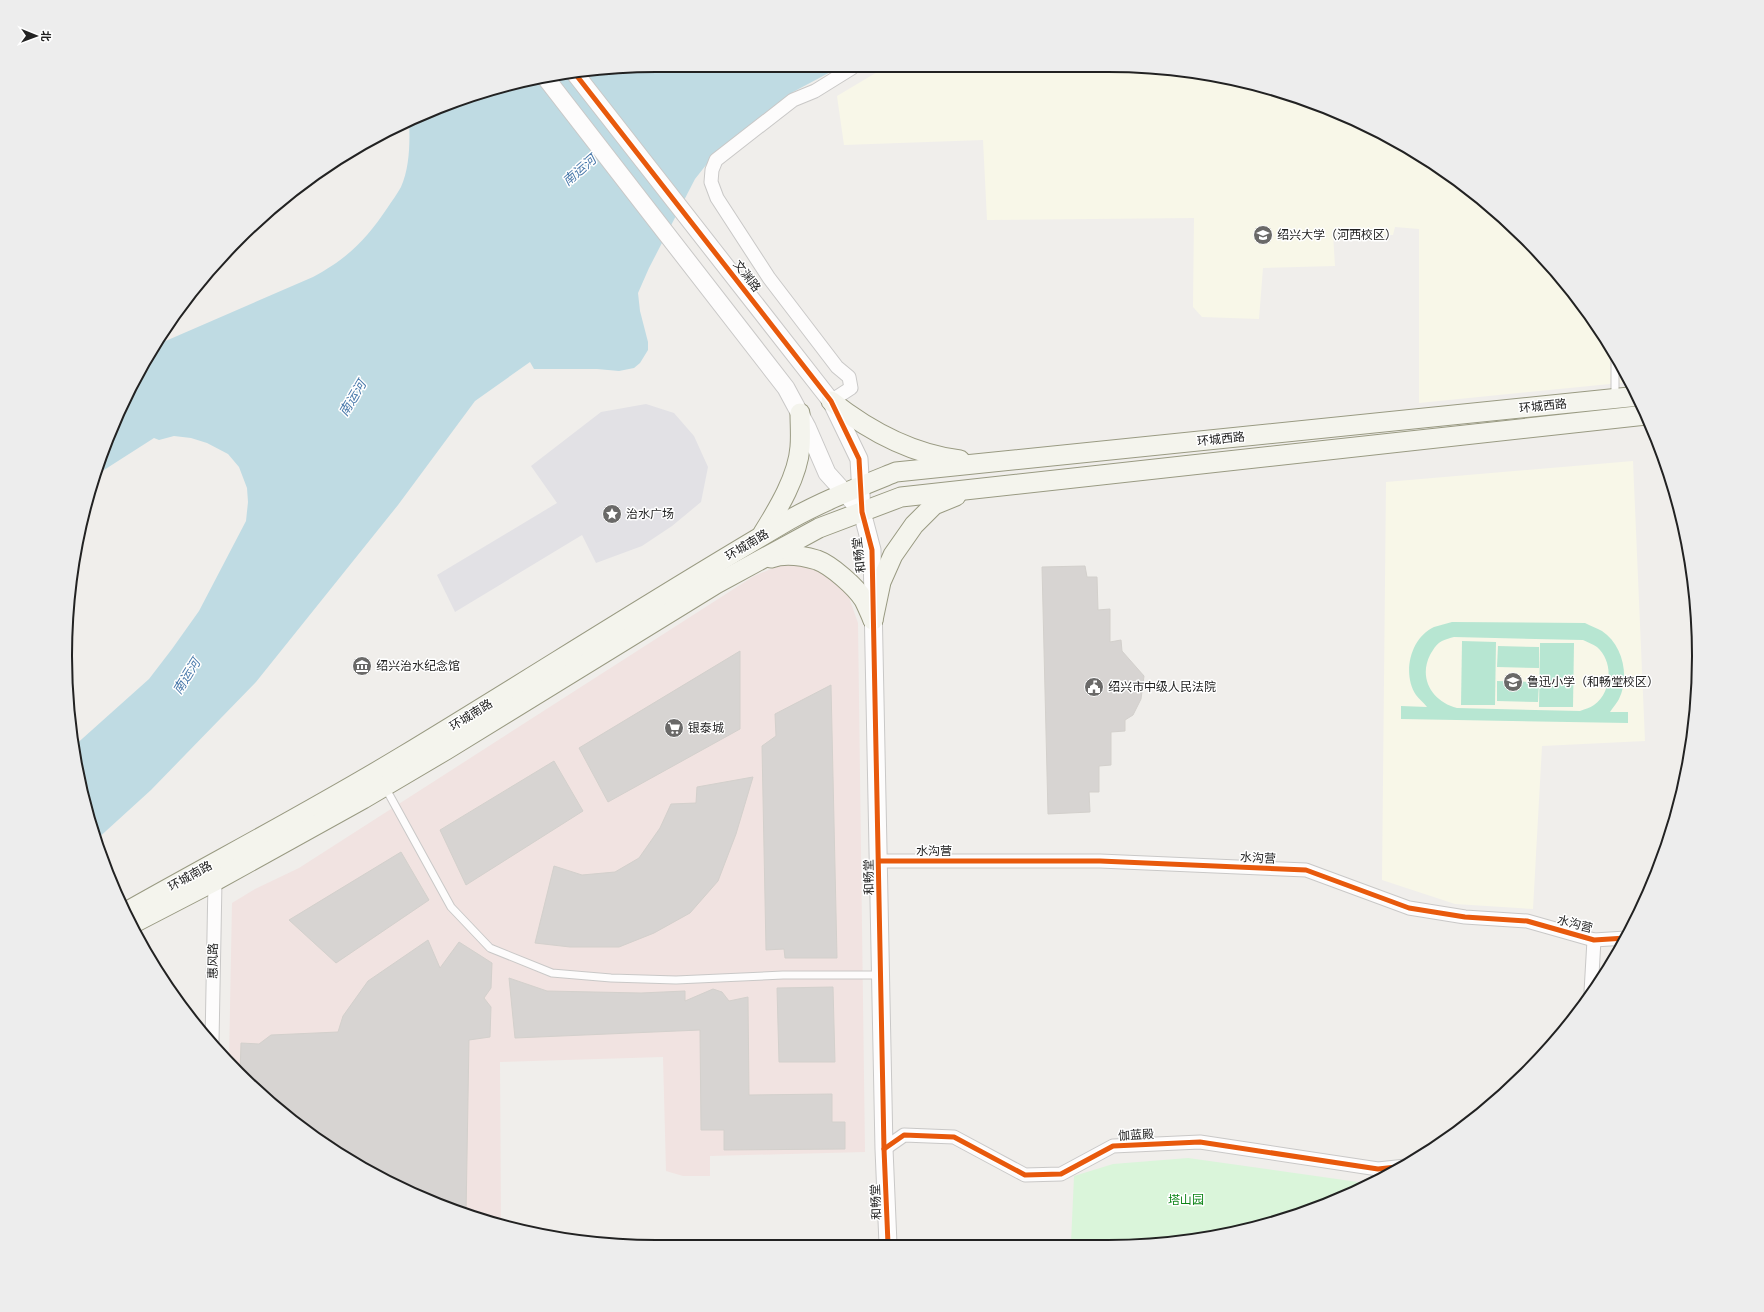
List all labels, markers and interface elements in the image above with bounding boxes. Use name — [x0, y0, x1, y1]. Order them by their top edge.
north arrow — [16, 16, 56, 56]
text: 北 — [38, 31, 54, 42]
water label: 南运河 — [558, 148, 603, 190]
school or university icon: 绍兴大学（河西校区） — [1252, 224, 1274, 246]
place label: 绍兴大学（河西校区） — [1277, 225, 1397, 244]
street label: 文渊路 — [729, 256, 766, 296]
water label: 南运河 — [333, 374, 372, 420]
street label: 环城西路 — [1518, 394, 1568, 417]
street label: 环城西路 — [1196, 427, 1246, 450]
place icon: 治水广场 — [601, 503, 623, 525]
place label: 治水广场 — [626, 504, 674, 523]
street label: 环城南路 — [721, 524, 772, 565]
street label: 和畅堂 — [847, 536, 870, 574]
water label: 南运河 — [167, 652, 206, 698]
museum icon: 绍兴治水纪念馆 — [351, 655, 373, 677]
place label: 绍兴治水纪念馆 — [376, 656, 460, 675]
school or university icon: 鲁迅小学（和畅堂校区） — [1502, 671, 1524, 693]
place label: 鲁迅小学（和畅堂校区） — [1527, 672, 1659, 691]
public building icon: 绍兴市中级人民法院 — [1083, 676, 1105, 698]
place label: 绍兴市中级人民法院 — [1108, 677, 1216, 696]
street label: 环城南路 — [445, 694, 496, 735]
supermarket icon: 银泰城 — [663, 717, 685, 739]
place label: 银泰城 — [688, 718, 724, 737]
street label: 水沟营 — [916, 841, 952, 860]
street label: 水沟营 — [1240, 847, 1277, 868]
street label: 环城南路 — [164, 856, 215, 896]
street label: 和畅堂 — [859, 859, 878, 895]
street label: 水沟营 — [1555, 910, 1595, 937]
street label: 惠风路 — [203, 943, 222, 979]
street label: 伽蓝殿 — [1117, 1124, 1154, 1145]
street label: 和畅堂 — [865, 1184, 886, 1220]
park label: 塔山园 — [1168, 1190, 1204, 1209]

